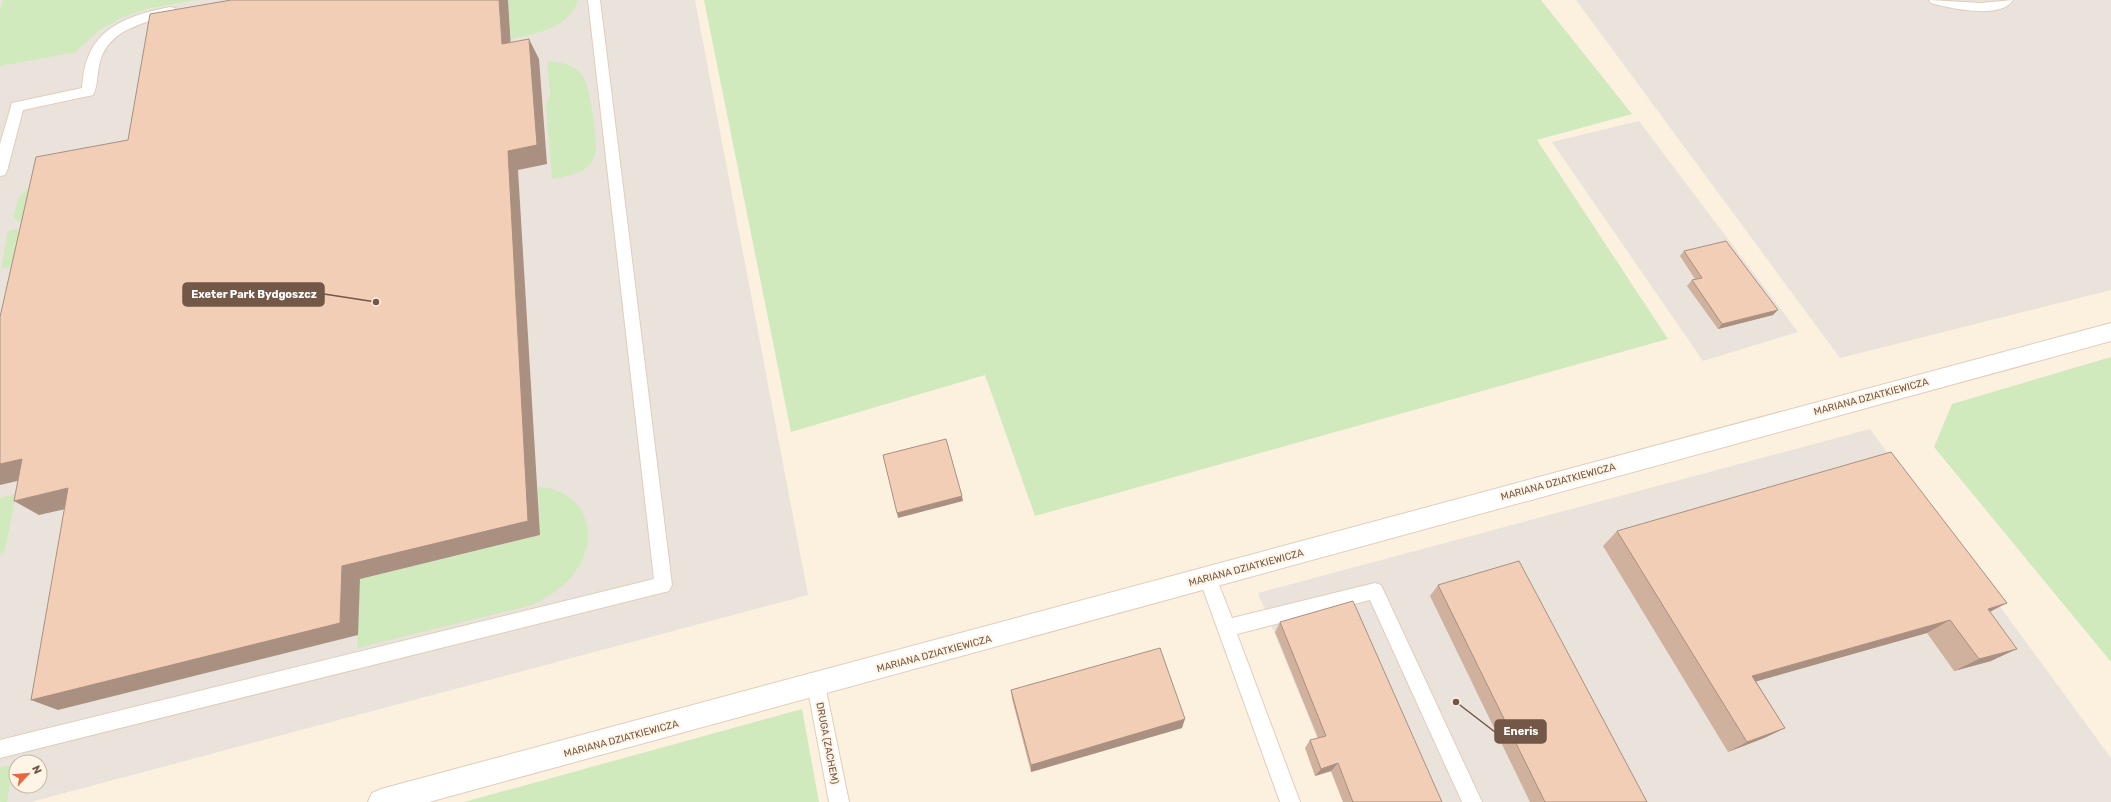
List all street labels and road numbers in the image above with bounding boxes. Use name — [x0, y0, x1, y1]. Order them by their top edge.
street label: MARIANA DZIATKIEWICZA — [1812, 376, 1930, 418]
street label: MARIANA DZIATKIEWICZA — [1499, 461, 1617, 503]
street label: MARIANA DZIATKIEWICZA — [1187, 547, 1305, 589]
street label: MARIANA DZIATKIEWICZA — [875, 633, 993, 675]
street label: DRUGA (ZACHEM) — [813, 701, 841, 785]
street label: MARIANA DZIATKIEWICZA — [562, 718, 680, 760]

